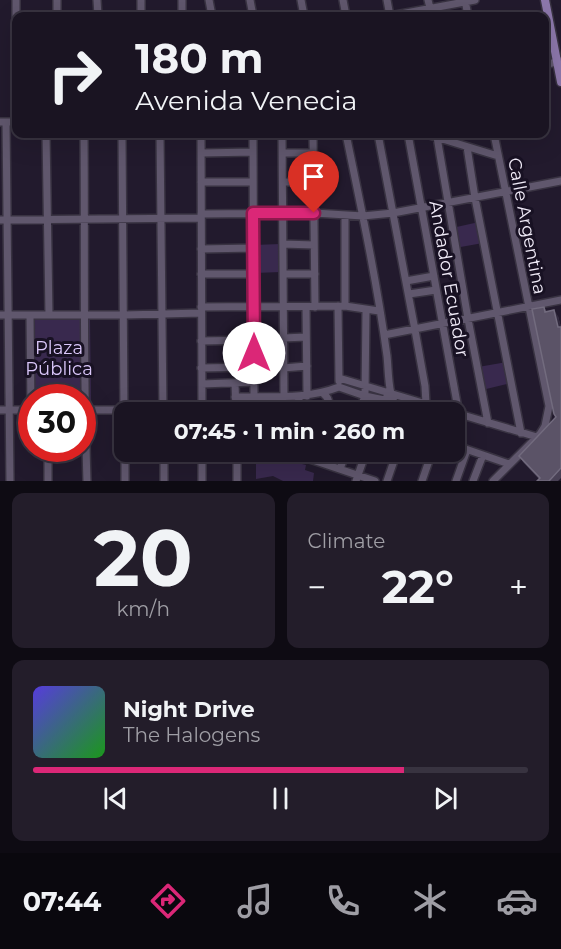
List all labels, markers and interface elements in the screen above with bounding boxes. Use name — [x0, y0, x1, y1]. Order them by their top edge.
text: 180 m — [135, 32, 264, 84]
icon: right — [36, 36, 114, 114]
text: Avenida Venecia — [135, 84, 357, 117]
pin — [288, 151, 339, 213]
street label: Calle Argentina — [503, 156, 551, 296]
icon: arrive — [297, 160, 330, 193]
street label: Andador Ecuador — [424, 199, 474, 359]
position arrow — [222, 321, 286, 385]
park label: Plaza Pública — [25, 337, 93, 380]
speed limit sign: 30 — [18, 384, 96, 462]
text: 07:45 · 1 min · 260 m — [174, 418, 405, 445]
text: 20 — [94, 510, 193, 606]
text: Climate — [308, 529, 385, 553]
text: 22° — [382, 559, 454, 614]
text: − — [308, 567, 326, 607]
text: + — [509, 567, 528, 607]
text: km/h — [117, 597, 170, 621]
text: Night Drive — [123, 696, 255, 723]
text: The Halogens — [123, 723, 260, 747]
icon: previous — [99, 782, 132, 815]
icon: pause — [264, 782, 297, 815]
icon: next — [429, 782, 462, 815]
icon: directions — [147, 880, 189, 922]
icon: music — [234, 880, 276, 922]
icon: phone — [322, 880, 364, 922]
icon: climate — [409, 880, 451, 922]
icon: car — [496, 880, 538, 922]
text: 07:44 — [23, 885, 101, 918]

